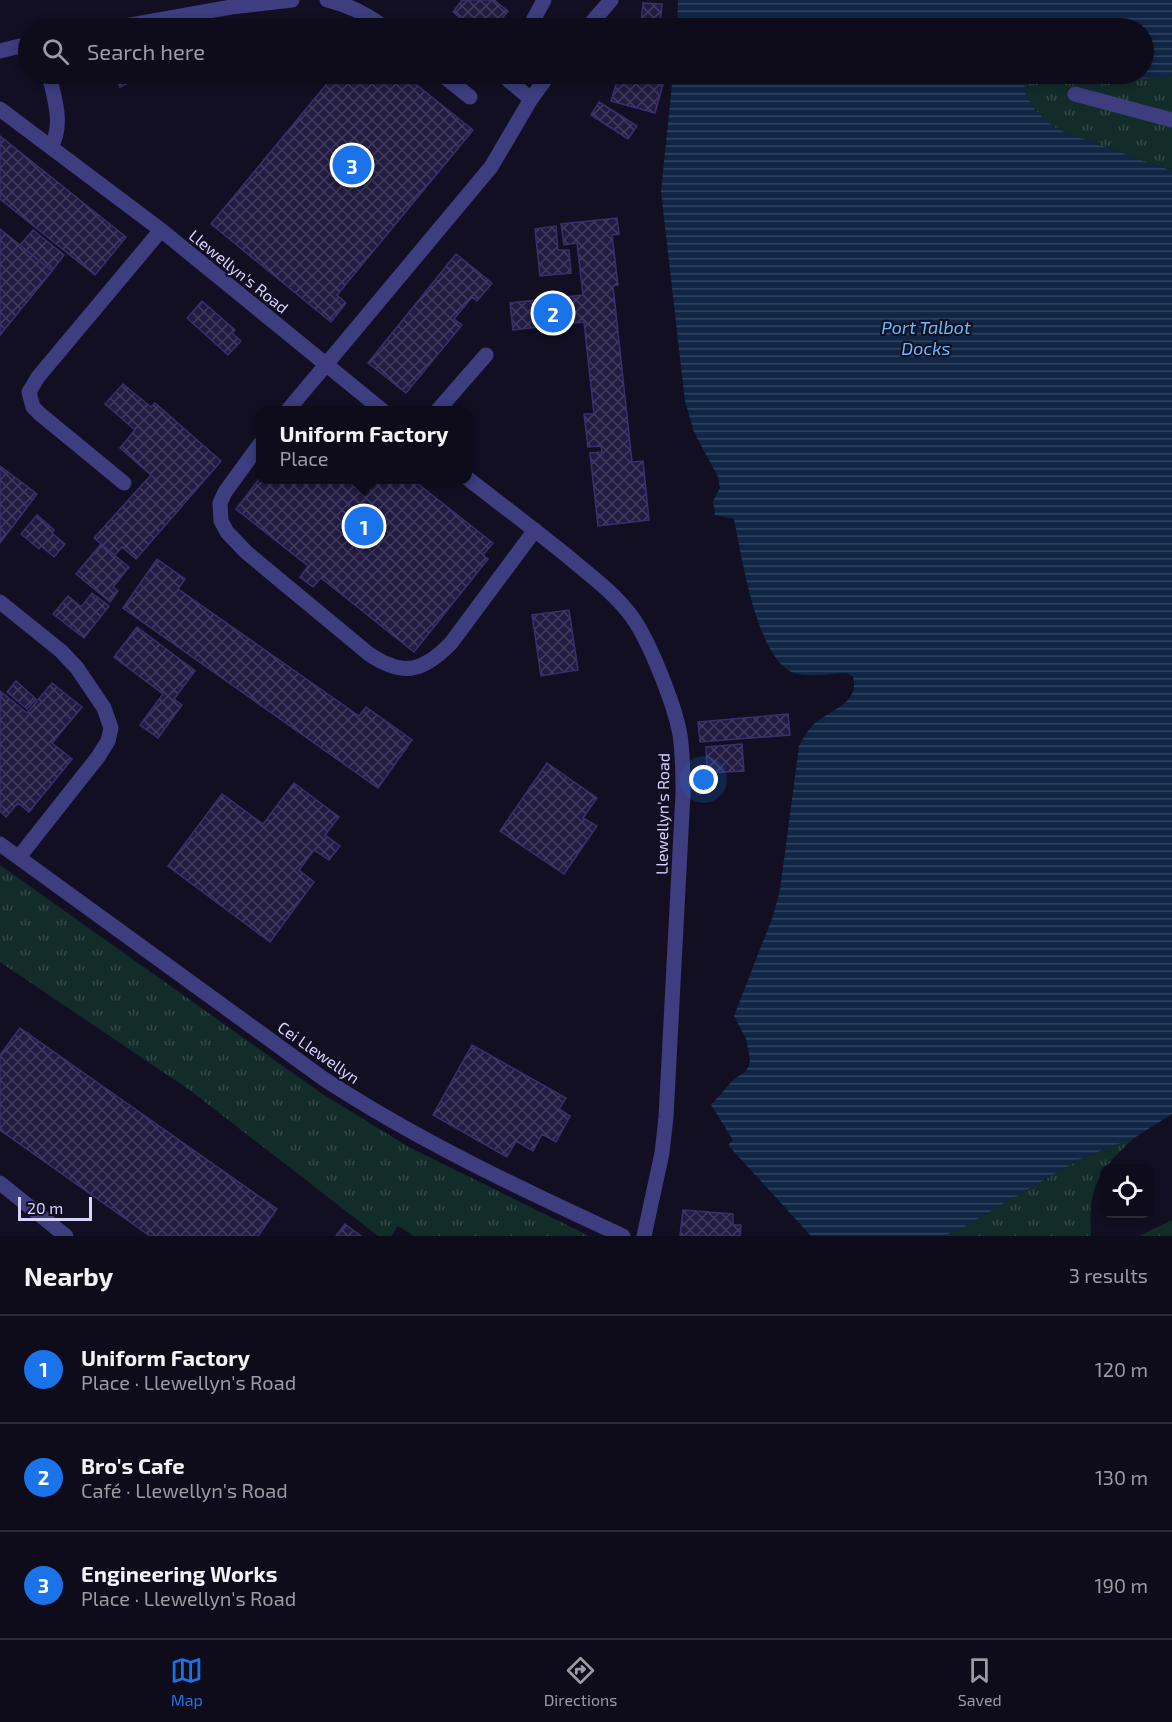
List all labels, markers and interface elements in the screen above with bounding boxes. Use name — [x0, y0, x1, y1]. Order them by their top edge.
search box — [18, 18, 1154, 84]
icon: search — [39, 35, 72, 68]
text: Search here — [87, 38, 205, 64]
pin: 3 — [332, 142, 372, 188]
street label: Llewellyn's Road — [186, 225, 292, 317]
pin: 2 — [534, 290, 572, 336]
water label: Port Talbot Docks — [881, 316, 971, 359]
popup — [256, 406, 472, 484]
text: Uniform Factory — [279, 420, 449, 446]
text: Place — [279, 446, 329, 470]
pin: 1 — [344, 504, 384, 548]
street label: Llewellyn's Road — [651, 753, 673, 875]
your location — [689, 765, 718, 794]
street label: Cei Llewellyn — [274, 1017, 364, 1087]
map controls — [1100, 1164, 1154, 1218]
button: locate — [1100, 1164, 1154, 1218]
scale bar — [18, 1194, 92, 1222]
text: 20 m — [27, 1198, 63, 1217]
text: Nearby — [24, 1260, 113, 1291]
text: 3 results — [1069, 1263, 1148, 1287]
text: Uniform Factory — [81, 1344, 250, 1370]
text: 1 — [39, 1357, 48, 1381]
text: 120 m — [1095, 1357, 1148, 1381]
text: Place · Llewellyn's Road — [81, 1370, 296, 1394]
text: Bro's Cafe — [81, 1452, 185, 1478]
text: 2 — [38, 1465, 49, 1489]
text: 130 m — [1095, 1465, 1148, 1489]
text: Café · Llewellyn's Road — [81, 1478, 288, 1502]
text: Engineering Works — [81, 1560, 277, 1586]
text: 3 — [38, 1573, 49, 1597]
text: 190 m — [1095, 1573, 1148, 1597]
text: Place · Llewellyn's Road — [81, 1586, 296, 1610]
tab: Map — [170, 1654, 203, 1709]
tab: Directions — [544, 1654, 617, 1709]
tab: Saved — [958, 1654, 1002, 1709]

